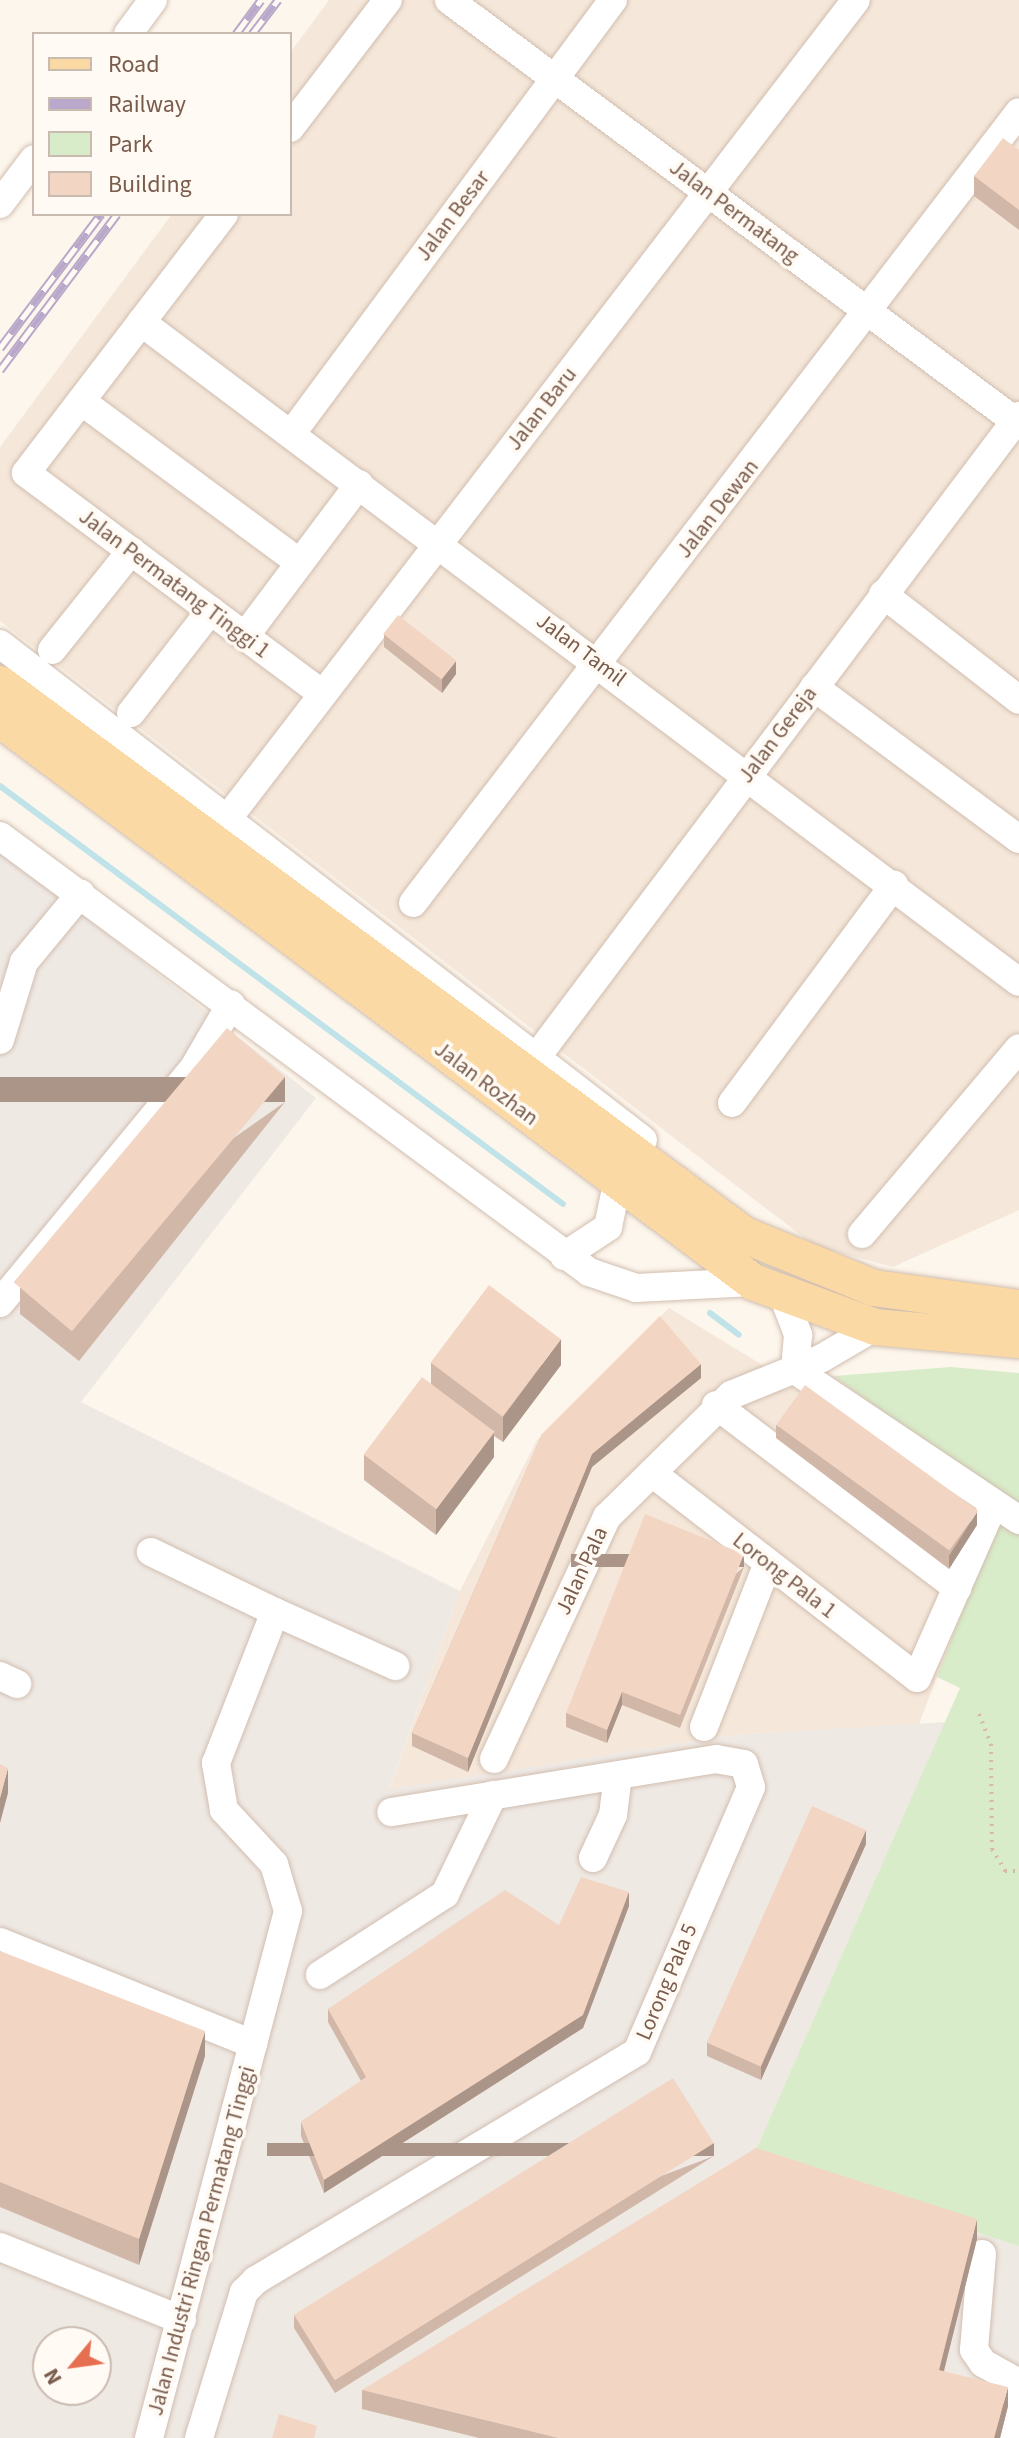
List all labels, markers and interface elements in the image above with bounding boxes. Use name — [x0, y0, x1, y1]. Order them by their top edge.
legend — [32, 32, 292, 216]
text: Road — [108, 47, 160, 82]
text: Railway — [108, 87, 186, 122]
text: Park — [108, 127, 153, 162]
street label: Jalan Permatang — [664, 155, 804, 269]
street label: Jalan Besar — [410, 166, 496, 266]
text: Building — [108, 167, 192, 202]
street label: Jalan Baru — [501, 362, 583, 456]
street label: Jalan Dewan — [671, 454, 765, 564]
street label: Jalan Permatang Tinggi 1 — [73, 504, 275, 664]
street label: Jalan Tamil — [531, 608, 631, 692]
street label: Jalan Gereja — [733, 681, 823, 789]
street label: Jalan Rozhan — [429, 1036, 543, 1132]
street label: Jalan Pala — [550, 1523, 614, 1619]
street label: Lorong Pala 1 — [727, 1527, 841, 1625]
street label: Lorong Pala 5 — [631, 1920, 703, 2044]
street label: Jalan Industri Ringan Permatang Tinggi — [143, 2063, 261, 2419]
north arrow — [32, 2326, 112, 2406]
text: N — [35, 2363, 70, 2391]

